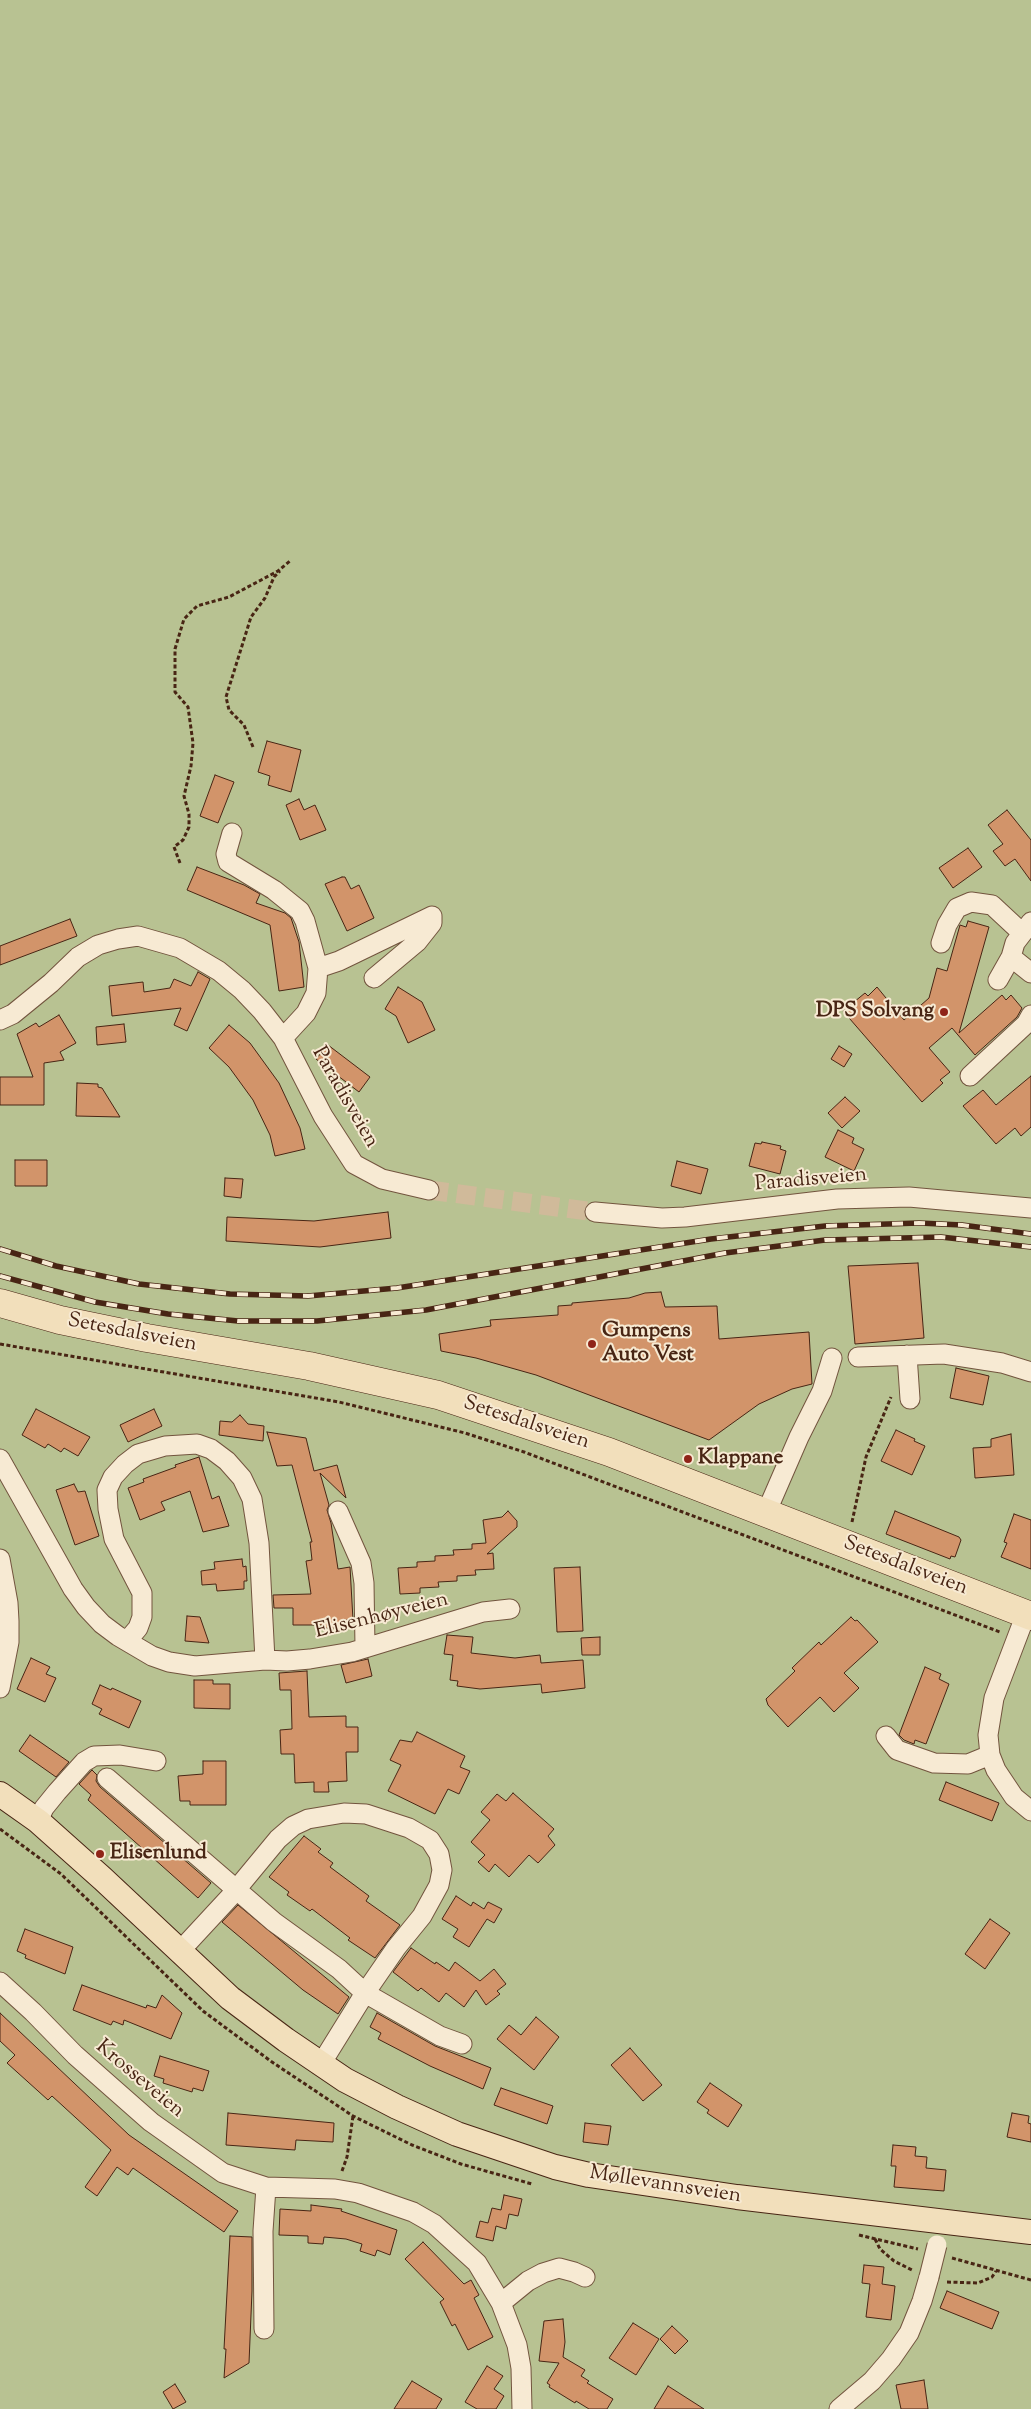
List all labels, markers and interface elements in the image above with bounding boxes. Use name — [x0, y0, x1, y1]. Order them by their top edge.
place label: DPS Solvang — [816, 999, 934, 1025]
marker: DPS Solvang — [938, 1006, 950, 1018]
street label: Paradisveien — [305, 1043, 383, 1153]
street label: Paradisveien — [754, 1164, 868, 1198]
street label: Setesdalsveien — [65, 1309, 199, 1359]
place label: Gumpens Auto Vest — [602, 1319, 694, 1369]
marker: Gumpens Auto Vest — [586, 1338, 598, 1350]
street label: Setesdalsveien — [460, 1392, 592, 1456]
place label: Klappane — [698, 1446, 783, 1472]
marker: Klappane — [682, 1453, 694, 1465]
street label: Setesdalsveien — [839, 1532, 971, 1602]
street label: Elisenhøyveien — [313, 1588, 451, 1646]
place label: Elisenlund — [110, 1841, 207, 1867]
marker: Elisenlund — [94, 1848, 106, 1860]
street label: Krosseveien — [89, 2036, 189, 2124]
street label: Møllevannsveien — [587, 2162, 743, 2210]

